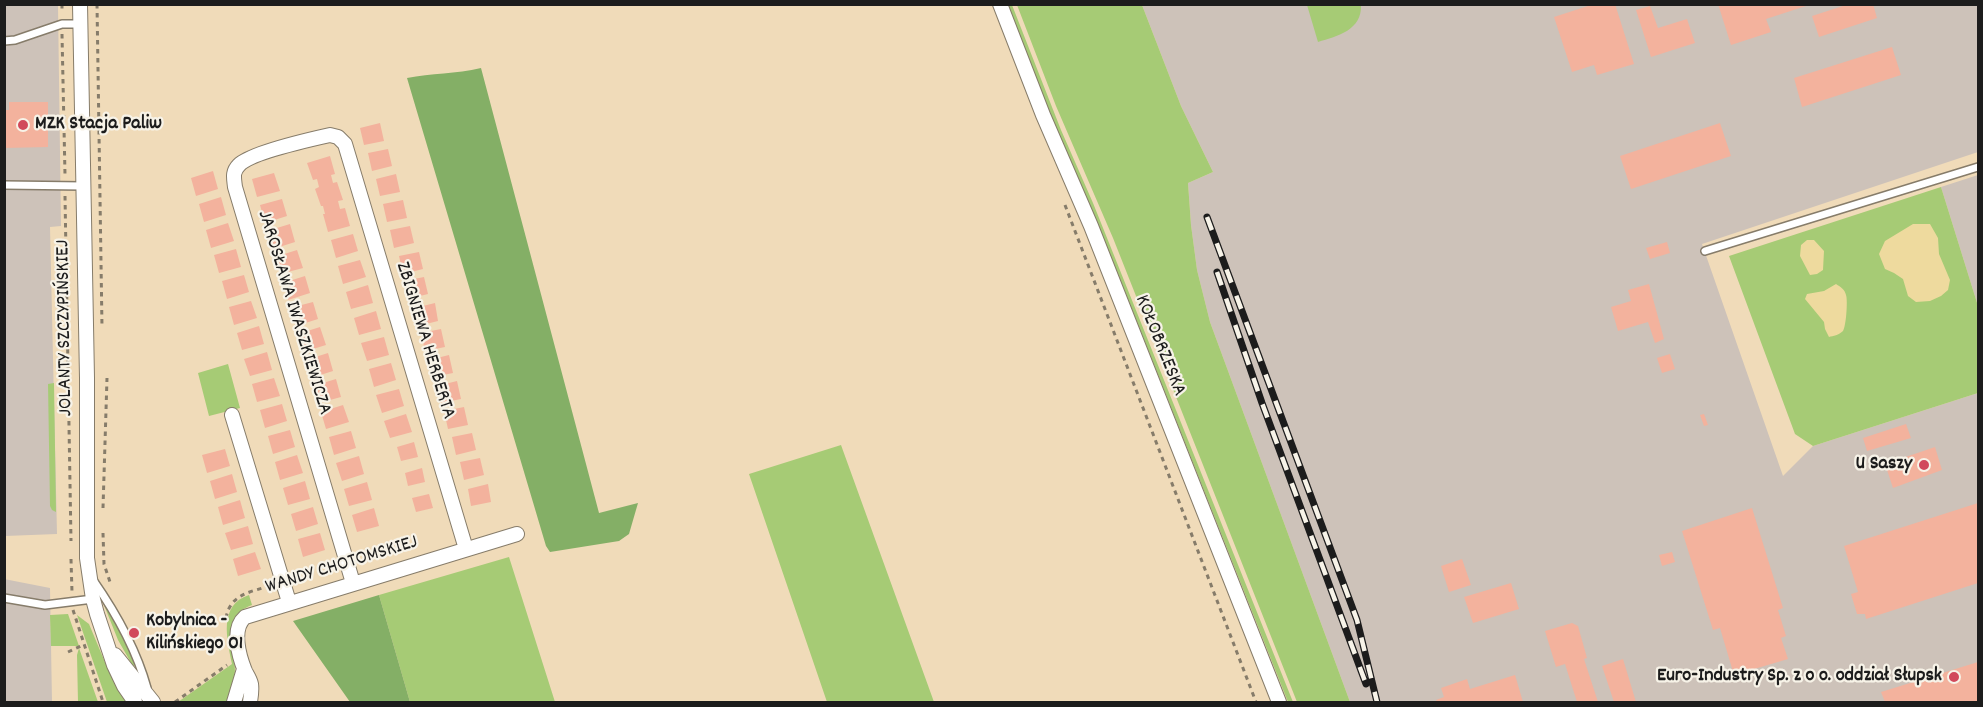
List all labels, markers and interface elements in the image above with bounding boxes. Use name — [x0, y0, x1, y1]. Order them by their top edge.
place label: MZK Stacja Paliw — [35, 113, 162, 137]
marker: MZK Stacja Paliw — [16, 118, 30, 132]
street label: JAROSŁAWA IWASZKIEWICZA — [250, 208, 336, 418]
street label: JOLANTY SZCZYPIŃSKIEJ — [52, 240, 80, 416]
street label: ZBIGNIEWA HERBERTA — [389, 260, 459, 422]
street label: KOŁOBRZESKA — [1128, 292, 1190, 400]
place label: U Saszy — [1855, 453, 1912, 477]
marker: U Saszy — [1917, 458, 1931, 472]
street label: WANDY CHOTOMSKIEJ — [263, 531, 421, 601]
place label: Kobylnica - Kilińskiego 01 — [146, 610, 243, 657]
marker: Kobylnica - Kilińskiego 01 — [127, 626, 141, 640]
place label: Euro-Industry Sp. z o o. oddział Słupsk — [1657, 665, 1942, 689]
marker: Euro-Industry Sp. z o o. oddział Słupsk — [1947, 670, 1961, 684]

